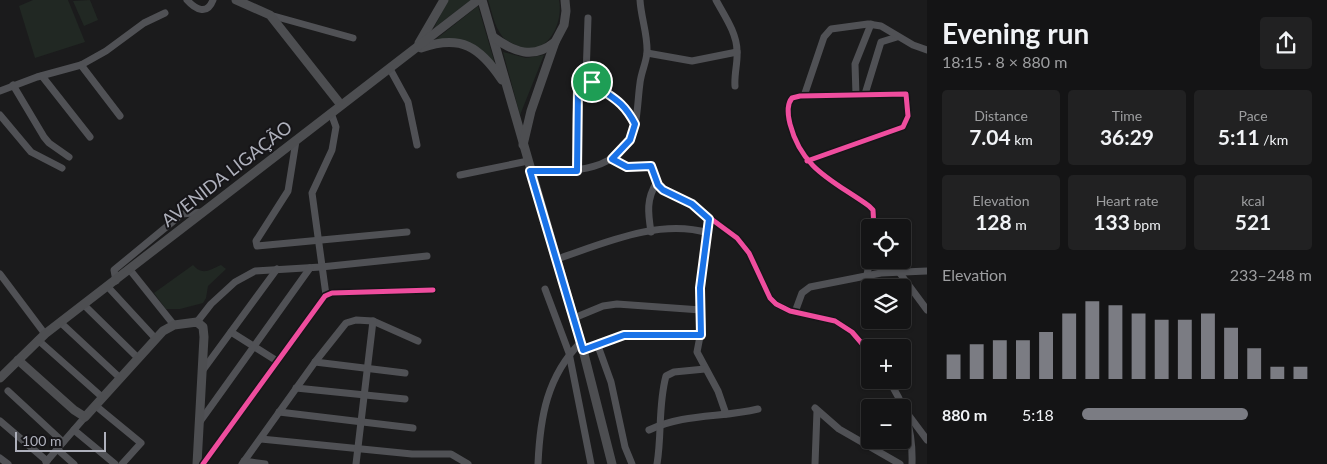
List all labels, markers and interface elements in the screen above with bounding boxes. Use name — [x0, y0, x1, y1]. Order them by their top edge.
text: Evening run — [942, 16, 1089, 50]
button: share — [1260, 17, 1312, 69]
text: 18:15 · 8 × 880 m — [942, 52, 1067, 71]
pin — [571, 61, 613, 103]
icon: arrive — [578, 68, 606, 96]
text: Distance — [974, 107, 1028, 124]
text: Time — [1112, 107, 1142, 124]
text: Pace — [1238, 107, 1268, 124]
street label: AVENIDA LIGAÇÃO — [157, 115, 296, 231]
text: 7.04 — [969, 124, 1011, 149]
text: 36:29 — [1100, 124, 1154, 149]
text: 5:11 — [1218, 124, 1260, 149]
text: km — [1011, 131, 1033, 148]
text: /km — [1260, 131, 1288, 148]
text: Elevation — [973, 192, 1029, 209]
text: Heart rate — [1096, 192, 1158, 209]
text: kcal — [1241, 192, 1265, 209]
text: 128 — [975, 209, 1012, 234]
text: 133 — [1093, 209, 1130, 234]
text: 521 — [1235, 209, 1271, 234]
text: m — [1012, 216, 1027, 233]
text: bpm — [1130, 216, 1161, 233]
map controls — [861, 219, 911, 449]
button: locate — [861, 219, 911, 269]
text: Elevation — [942, 265, 1007, 284]
text: 233–248 m — [1230, 265, 1312, 284]
button: layers — [861, 279, 911, 329]
button: + — [861, 339, 911, 389]
button: − — [861, 399, 911, 449]
text: 880 m — [942, 405, 987, 424]
text: 5:18 — [1022, 405, 1054, 424]
scale bar — [15, 429, 106, 452]
text: 100 m — [22, 432, 61, 449]

